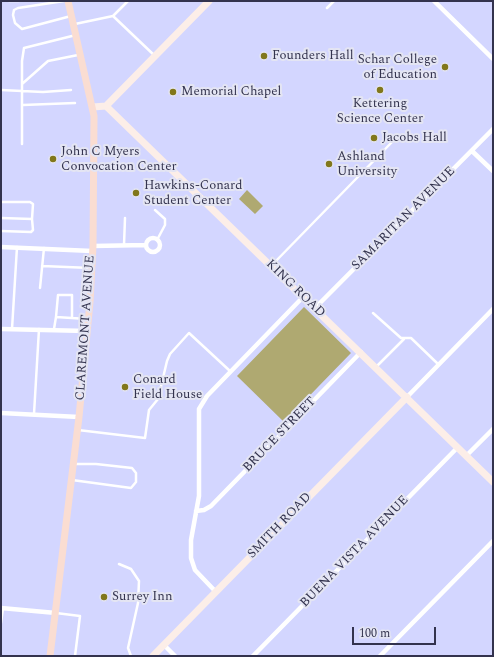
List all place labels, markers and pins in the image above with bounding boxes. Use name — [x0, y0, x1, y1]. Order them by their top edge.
place label: Founders Hall — [272, 48, 354, 64]
marker: Founders Hall — [259, 51, 269, 61]
place label: Schar College of Education — [358, 52, 437, 83]
marker: Schar College of Education — [440, 62, 450, 72]
place label: Memorial Chapel — [181, 84, 281, 100]
marker: Kettering Science Center — [375, 85, 385, 95]
marker: Memorial Chapel — [168, 87, 178, 97]
place label: Kettering Science Center — [337, 96, 423, 127]
place label: Jacobs Hall — [382, 130, 447, 146]
marker: Jacobs Hall — [369, 133, 379, 143]
place label: John C Myers Convocation Center — [61, 144, 177, 175]
place label: Ashland University — [337, 149, 397, 180]
marker: John C Myers Convocation Center — [48, 154, 58, 164]
marker: Ashland University — [324, 159, 334, 169]
place label: Hawkins-Conard Student Center — [144, 178, 243, 209]
marker: Hawkins-Conard Student Center — [131, 188, 141, 198]
place label: Conard Field House — [133, 372, 202, 403]
marker: Conard Field House — [120, 382, 130, 392]
place label: Surrey Inn — [112, 589, 173, 605]
marker: Surrey Inn — [99, 592, 109, 602]

